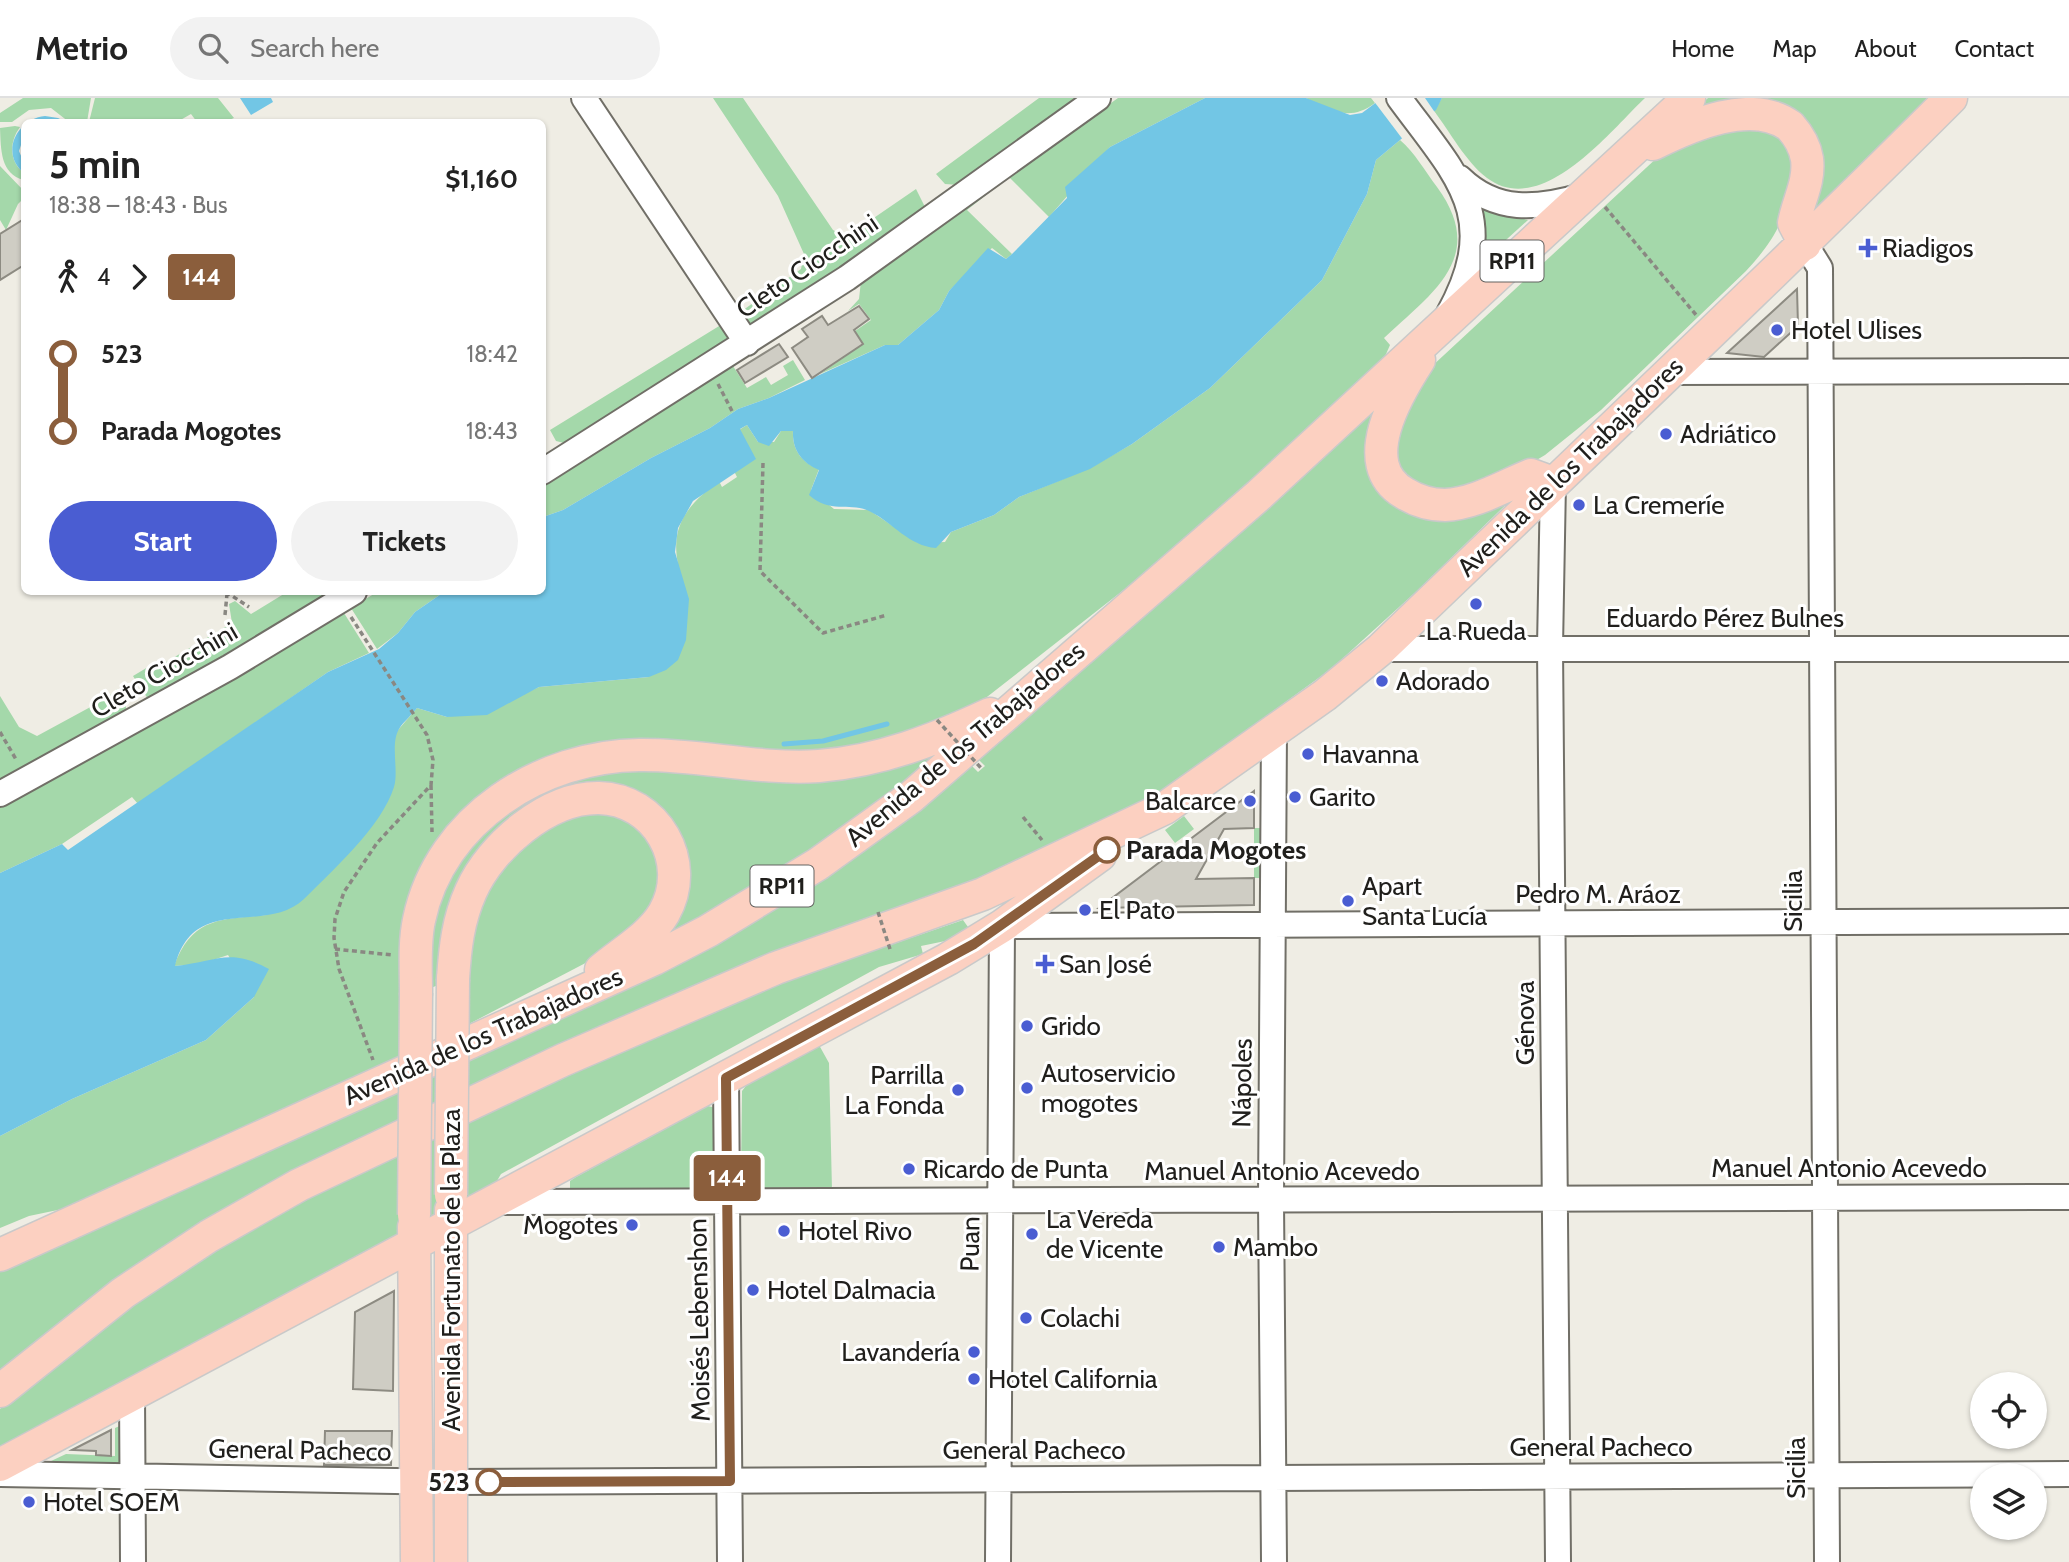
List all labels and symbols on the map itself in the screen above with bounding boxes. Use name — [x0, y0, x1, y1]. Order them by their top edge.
street label: Cleto Ciocchini — [730, 207, 884, 325]
place label: Riadigos — [1882, 232, 1974, 264]
road number: RP11 — [1480, 240, 1544, 281]
marker: Riadigos — [1860, 240, 1876, 256]
place label: Hotel Ulises — [1791, 314, 1922, 346]
marker: Hotel Ulises — [1769, 322, 1785, 338]
street label: Avenida de los Trabajadores — [1450, 350, 1690, 583]
place label: Adriático — [1680, 418, 1776, 450]
marker: Adriático — [1658, 426, 1674, 442]
place label: La Cremeríe — [1593, 489, 1725, 521]
marker: La Cremeríe — [1571, 497, 1587, 513]
marker: La Rueda — [1468, 596, 1484, 612]
street label: Eduardo Pérez Bulnes — [1606, 602, 1844, 634]
street label: Cleto Ciocchini — [85, 615, 243, 725]
place label: La Rueda — [1426, 615, 1527, 647]
street label: Avenida de los Trabajadores — [839, 635, 1091, 853]
place label: Adorado — [1396, 665, 1490, 697]
marker: Adorado — [1374, 673, 1390, 689]
place label: Havanna — [1322, 738, 1419, 770]
marker: Havanna — [1300, 746, 1316, 762]
place label: Garito — [1309, 781, 1376, 813]
place label: Balcarce — [1145, 785, 1236, 817]
marker: Garito — [1287, 789, 1303, 805]
marker: Balcarce — [1242, 793, 1258, 809]
place label: Parada Mogotes — [1126, 834, 1306, 866]
marker: Parada Mogotes — [1094, 837, 1120, 863]
road number: RP11 — [750, 866, 814, 906]
street label: Sicilia — [1777, 869, 1809, 932]
place label: Apart Santa Lucía — [1362, 870, 1488, 932]
street label: Pedro M. Aráoz — [1515, 878, 1681, 910]
marker: Apart Santa Lucía — [1340, 893, 1356, 909]
place label: El Pato — [1099, 894, 1175, 926]
marker: El Pato — [1077, 902, 1093, 918]
place label: San José — [1059, 948, 1152, 980]
marker: San José — [1037, 956, 1053, 972]
street label: Avenida de los Trabajadores — [339, 960, 628, 1112]
street label: Génova — [1509, 980, 1541, 1065]
place label: Grido — [1041, 1010, 1101, 1042]
marker: Grido — [1019, 1018, 1035, 1034]
street label: Nápoles — [1225, 1038, 1259, 1128]
place label: Autoservicio mogotes — [1041, 1057, 1176, 1119]
place label: Parrilla La Fonda — [844, 1059, 945, 1121]
marker: Autoservicio mogotes — [1019, 1080, 1035, 1096]
marker: Parrilla La Fonda — [950, 1082, 966, 1098]
street label: Avenida Fortunato de la Plaza — [435, 1108, 467, 1431]
street label: Manuel Antonio Acevedo — [1711, 1152, 1987, 1184]
place label: Ricardo de Punta — [923, 1153, 1109, 1185]
line badge: 144 — [687, 1155, 767, 1201]
street label: Manuel Antonio Acevedo — [1144, 1155, 1420, 1187]
marker: Ricardo de Punta — [901, 1161, 917, 1177]
place label: La Vereda de Vicente — [1046, 1203, 1163, 1265]
place label: Mogotes — [523, 1209, 618, 1241]
place label: Hotel Rivo — [798, 1215, 912, 1247]
street label: Puan — [954, 1216, 986, 1272]
marker: Mogotes — [624, 1217, 640, 1233]
street label: Moisés Lebenshon — [681, 1218, 717, 1422]
marker: Hotel Rivo — [776, 1223, 792, 1239]
marker: La Vereda de Vicente — [1024, 1226, 1040, 1242]
place label: Mambo — [1233, 1231, 1318, 1263]
marker: Mambo — [1211, 1239, 1227, 1255]
place label: Hotel Dalmacia — [767, 1274, 936, 1306]
marker: Hotel Dalmacia — [745, 1282, 761, 1298]
place label: Colachi — [1040, 1302, 1120, 1334]
marker: Colachi — [1018, 1310, 1034, 1326]
place label: Lavandería — [841, 1336, 961, 1368]
marker: Lavandería — [966, 1344, 982, 1360]
place label: Hotel California — [988, 1363, 1158, 1395]
marker: Hotel California — [966, 1371, 982, 1387]
street label: General Pacheco — [1509, 1431, 1693, 1463]
street label: General Pacheco — [208, 1432, 392, 1468]
street label: General Pacheco — [942, 1434, 1126, 1466]
street label: Sicilia — [1780, 1436, 1812, 1499]
place label: 523 — [428, 1466, 470, 1498]
marker: 523 — [476, 1469, 502, 1495]
place label: Hotel SOEM — [43, 1486, 180, 1518]
marker: Hotel SOEM — [21, 1494, 37, 1510]

